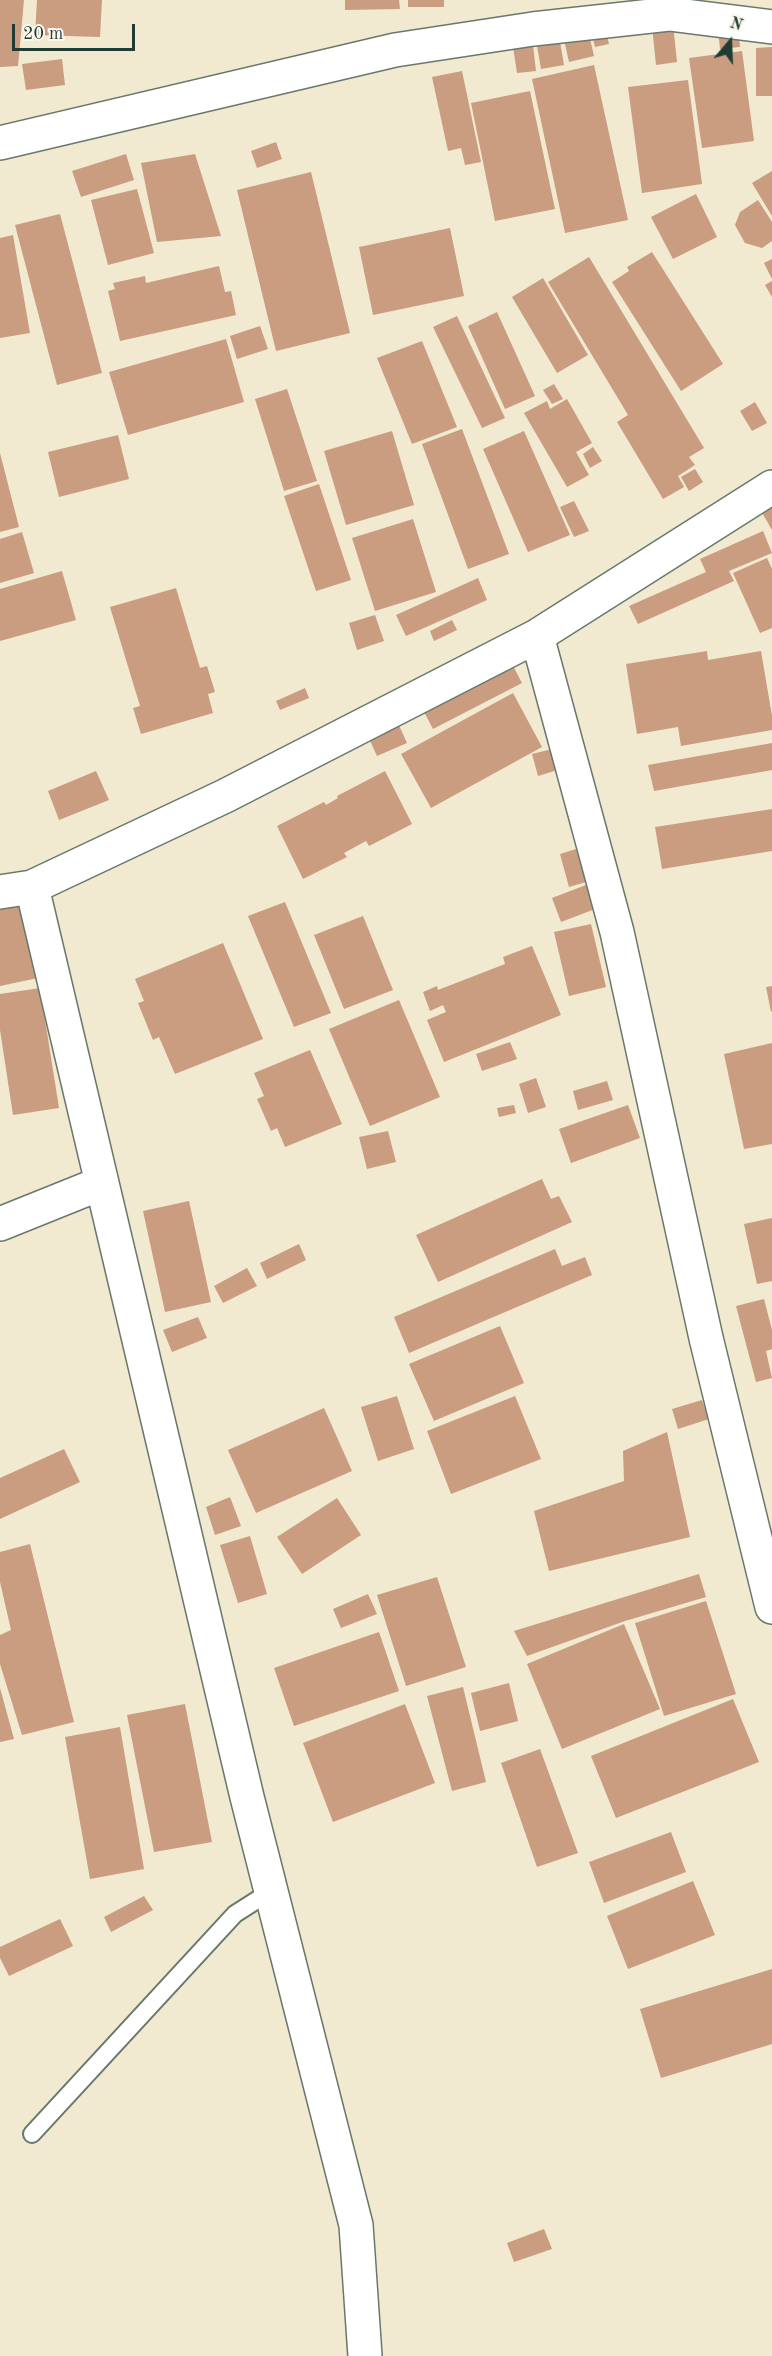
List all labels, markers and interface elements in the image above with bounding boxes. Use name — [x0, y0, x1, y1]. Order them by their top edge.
scale bar — [15, 12, 138, 50]
north arrow — [700, 12, 760, 72]
text: N — [727, 15, 744, 35]
text: 20 m — [23, 25, 63, 43]

